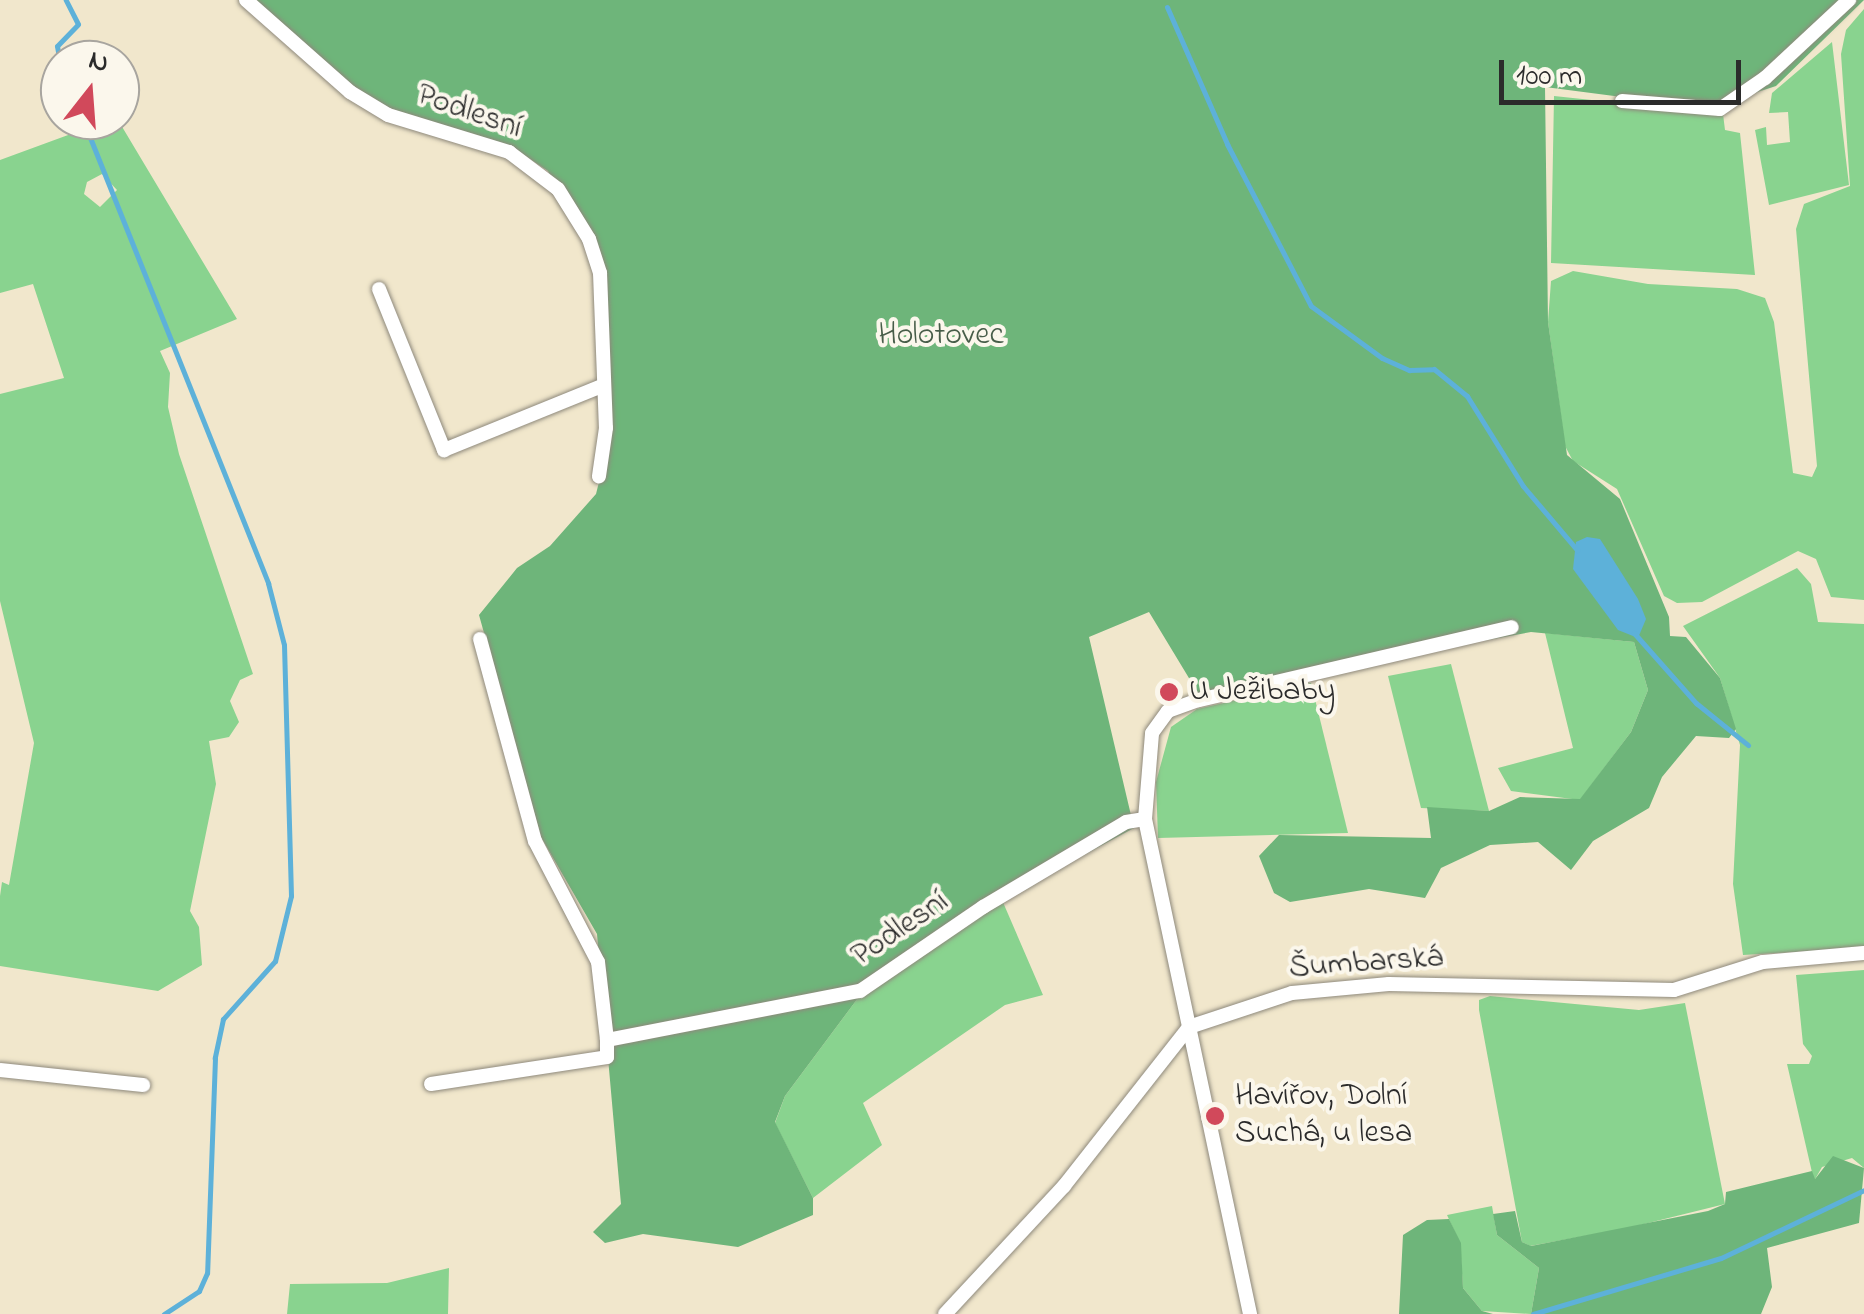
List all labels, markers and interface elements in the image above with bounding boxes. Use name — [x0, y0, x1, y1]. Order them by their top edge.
north arrow — [40, 40, 140, 140]
text: N — [83, 40, 113, 85]
scale bar — [1504, 40, 1746, 102]
text: 100 m — [1516, 55, 1582, 99]
street label: Podlesní — [411, 77, 527, 149]
park label: Holotovec — [878, 317, 1004, 355]
place label: U Ježibaby — [1189, 673, 1335, 711]
marker: U Ježibaby — [1158, 681, 1180, 703]
street label: Podlesní — [845, 884, 957, 976]
street label: Šumbarská — [1288, 939, 1444, 989]
place label: Havířov, Dolní Suchá, u lesa — [1235, 1079, 1412, 1154]
marker: Havířov, Dolní Suchá, u lesa — [1204, 1105, 1226, 1127]

